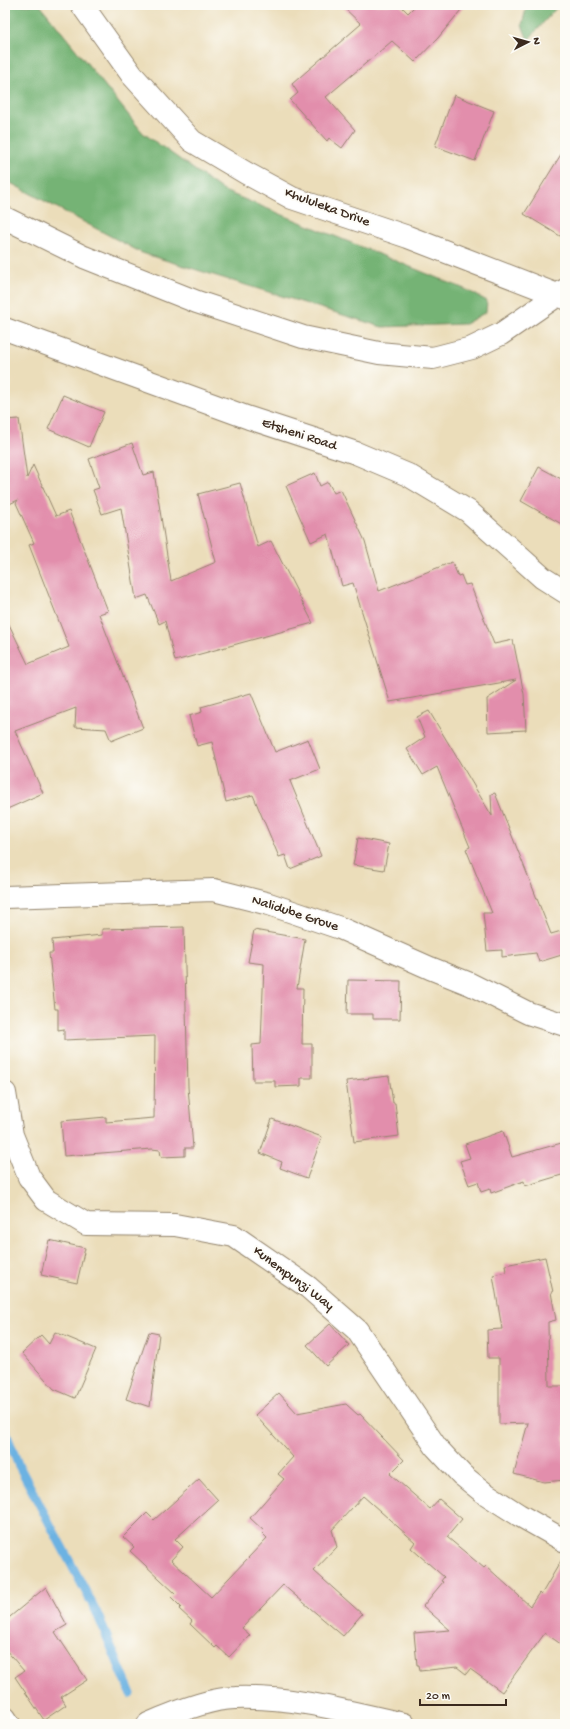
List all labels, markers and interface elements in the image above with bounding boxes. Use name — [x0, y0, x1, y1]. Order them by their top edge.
north arrow — [508, 22, 548, 62]
text: N — [530, 37, 542, 45]
street label: Khululeka Drive — [282, 185, 373, 232]
street label: Etsheni Road — [259, 415, 340, 456]
street label: Nalidube Grove — [249, 892, 341, 936]
street label: Kunempunzi Way — [249, 1243, 337, 1315]
scale bar — [420, 1681, 506, 1707]
text: 20 m — [426, 1690, 451, 1704]

